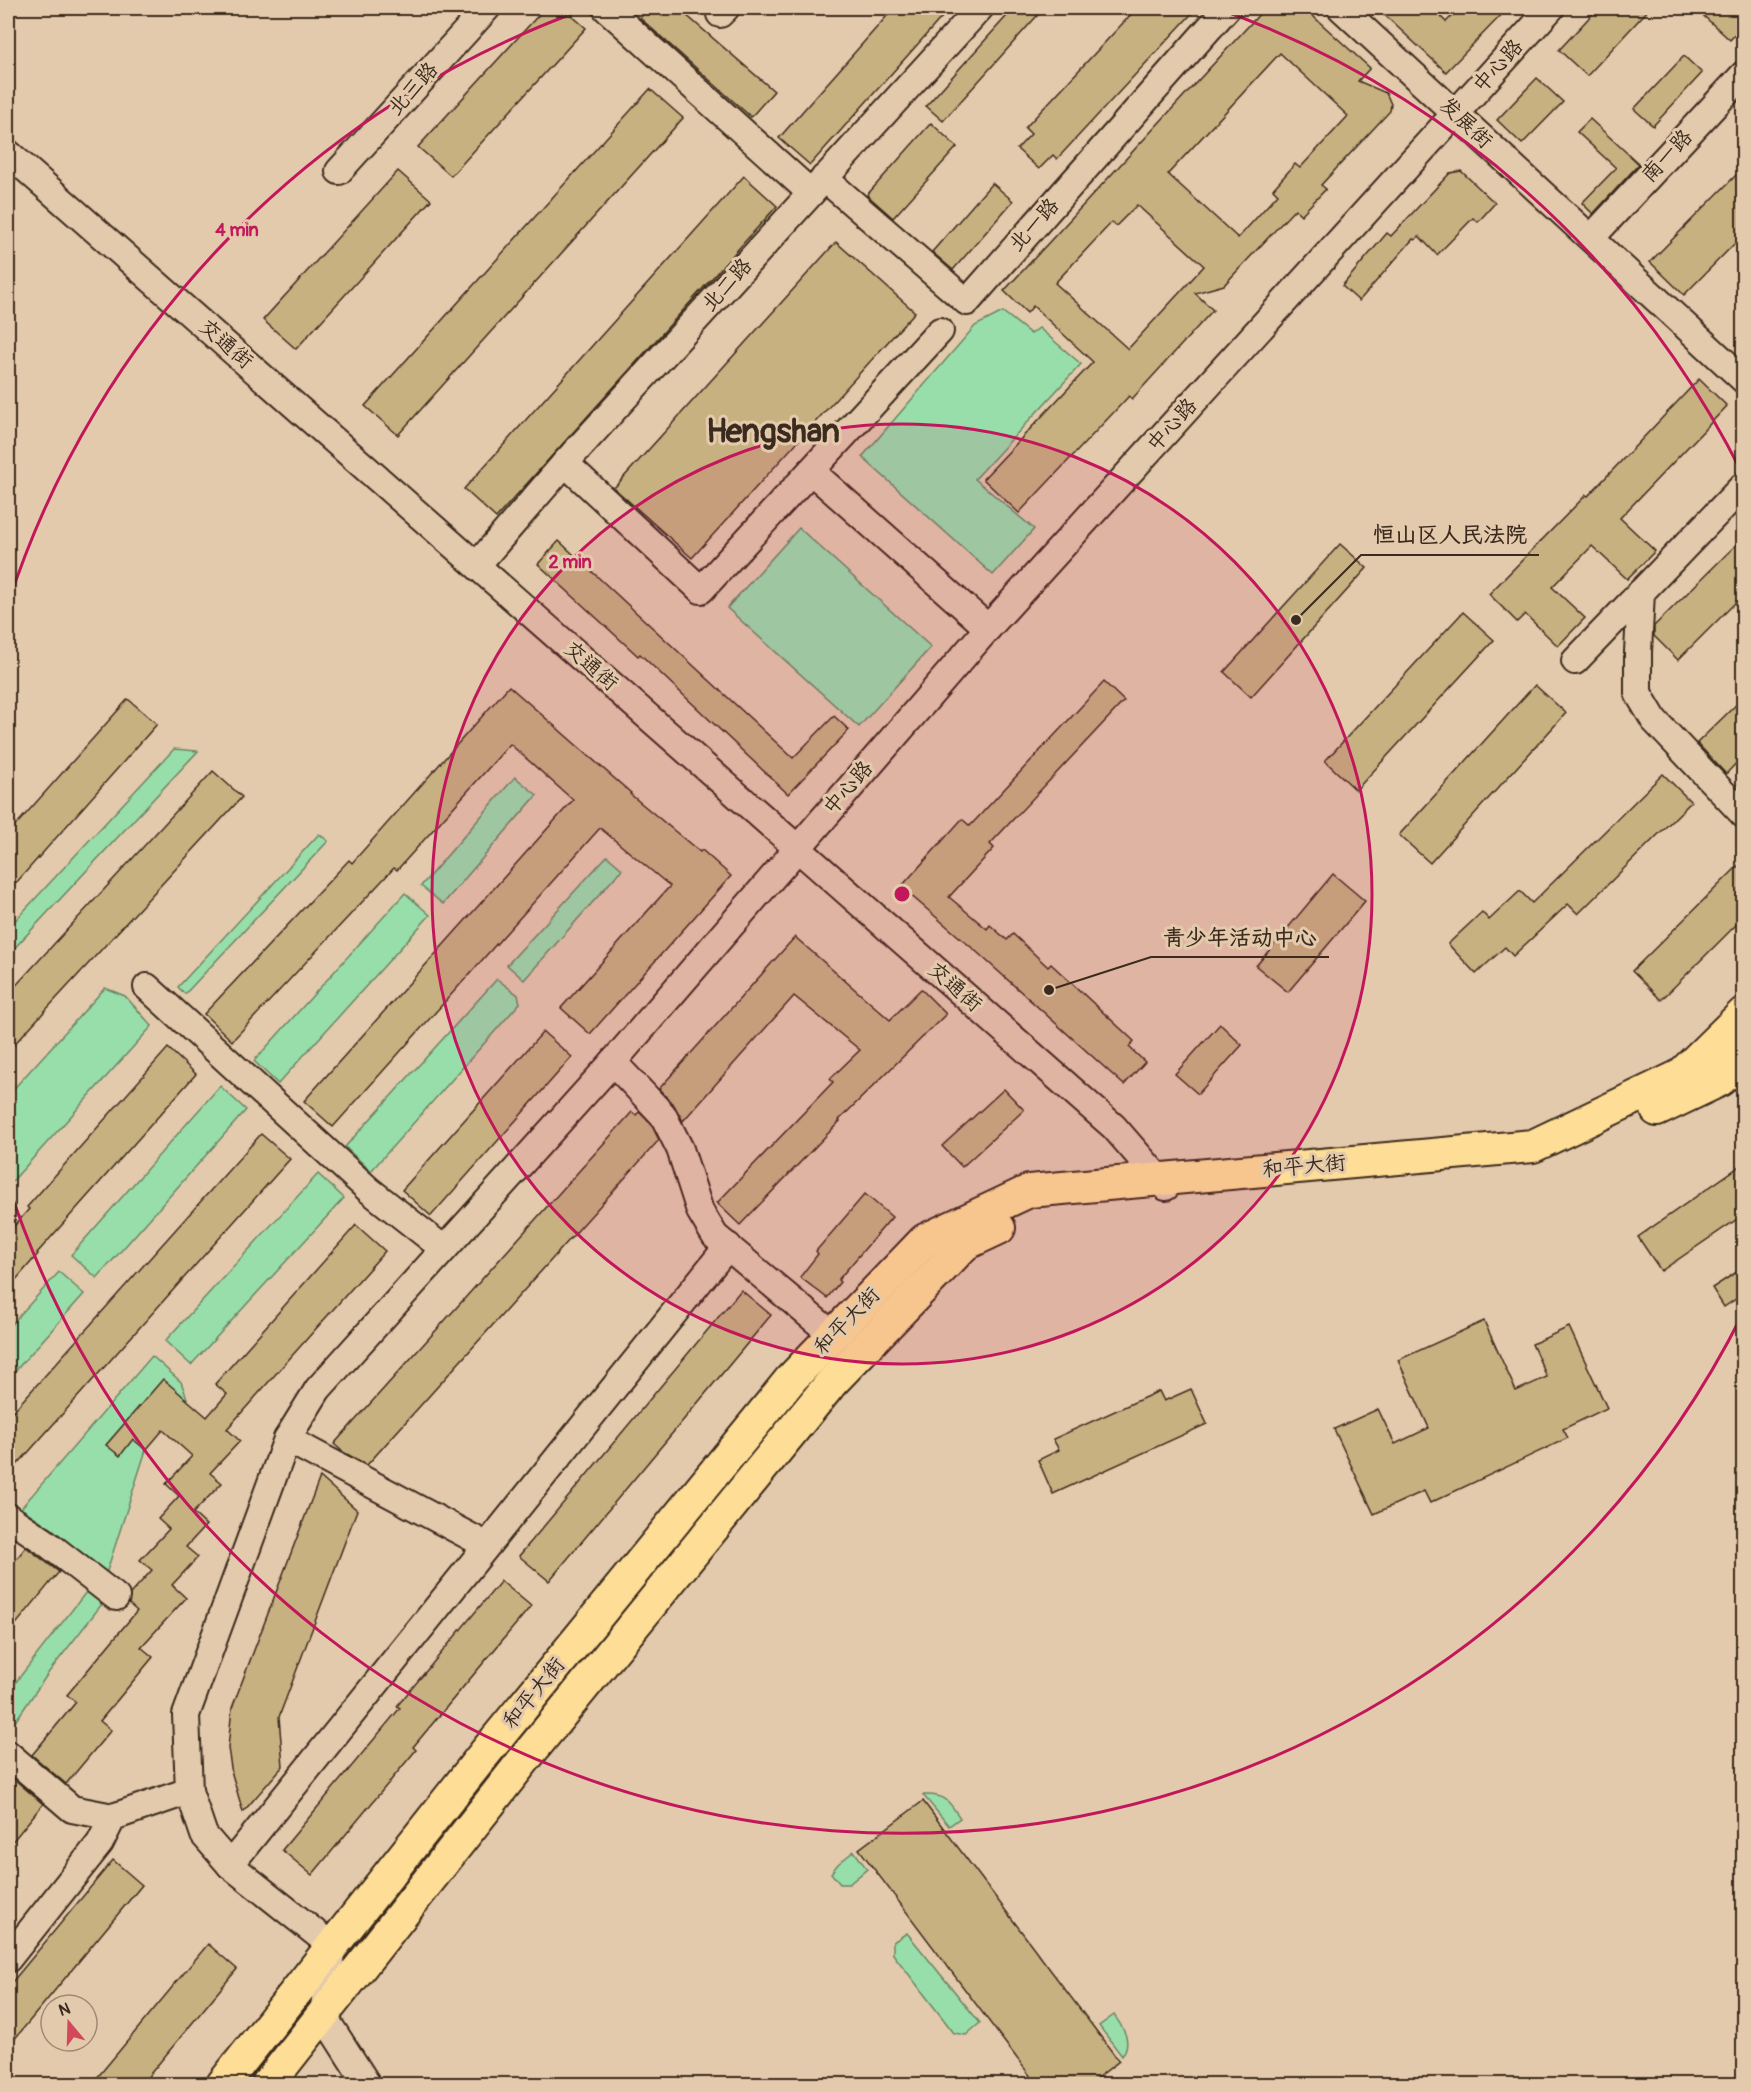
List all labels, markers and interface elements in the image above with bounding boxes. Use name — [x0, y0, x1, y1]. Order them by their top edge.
street label: 中心路 — [1467, 34, 1529, 98]
street label: 北三路 — [382, 57, 444, 121]
street label: 发展街 — [1434, 92, 1498, 154]
street label: 南一路 — [1636, 124, 1698, 188]
street label: 北一路 — [1003, 193, 1065, 257]
text: 4 min — [215, 219, 259, 242]
street label: 北二路 — [696, 253, 758, 317]
street label: 交通街 — [193, 313, 259, 375]
street label: 中心路 — [1141, 393, 1203, 457]
district label: Hengshan — [706, 411, 840, 452]
callout: 恒山区人民法院 — [1361, 515, 1539, 555]
text: 恒山区人民法院 — [1373, 521, 1527, 549]
text: 2 min — [548, 551, 592, 574]
street label: 交通街 — [558, 635, 624, 697]
street label: 中心路 — [817, 755, 879, 821]
centre of rings — [892, 884, 912, 904]
callout: 青少年活动中心 — [1151, 917, 1329, 957]
text: 青少年活动中心 — [1163, 924, 1317, 952]
street label: 交通街 — [922, 956, 988, 1018]
street label: 和平大街 — [1261, 1149, 1347, 1183]
street label: 和平大街 — [808, 1281, 886, 1361]
street label: 和平大街 — [497, 1652, 571, 1734]
north arrow — [39, 1993, 99, 2053]
text: N — [56, 1998, 73, 2021]

